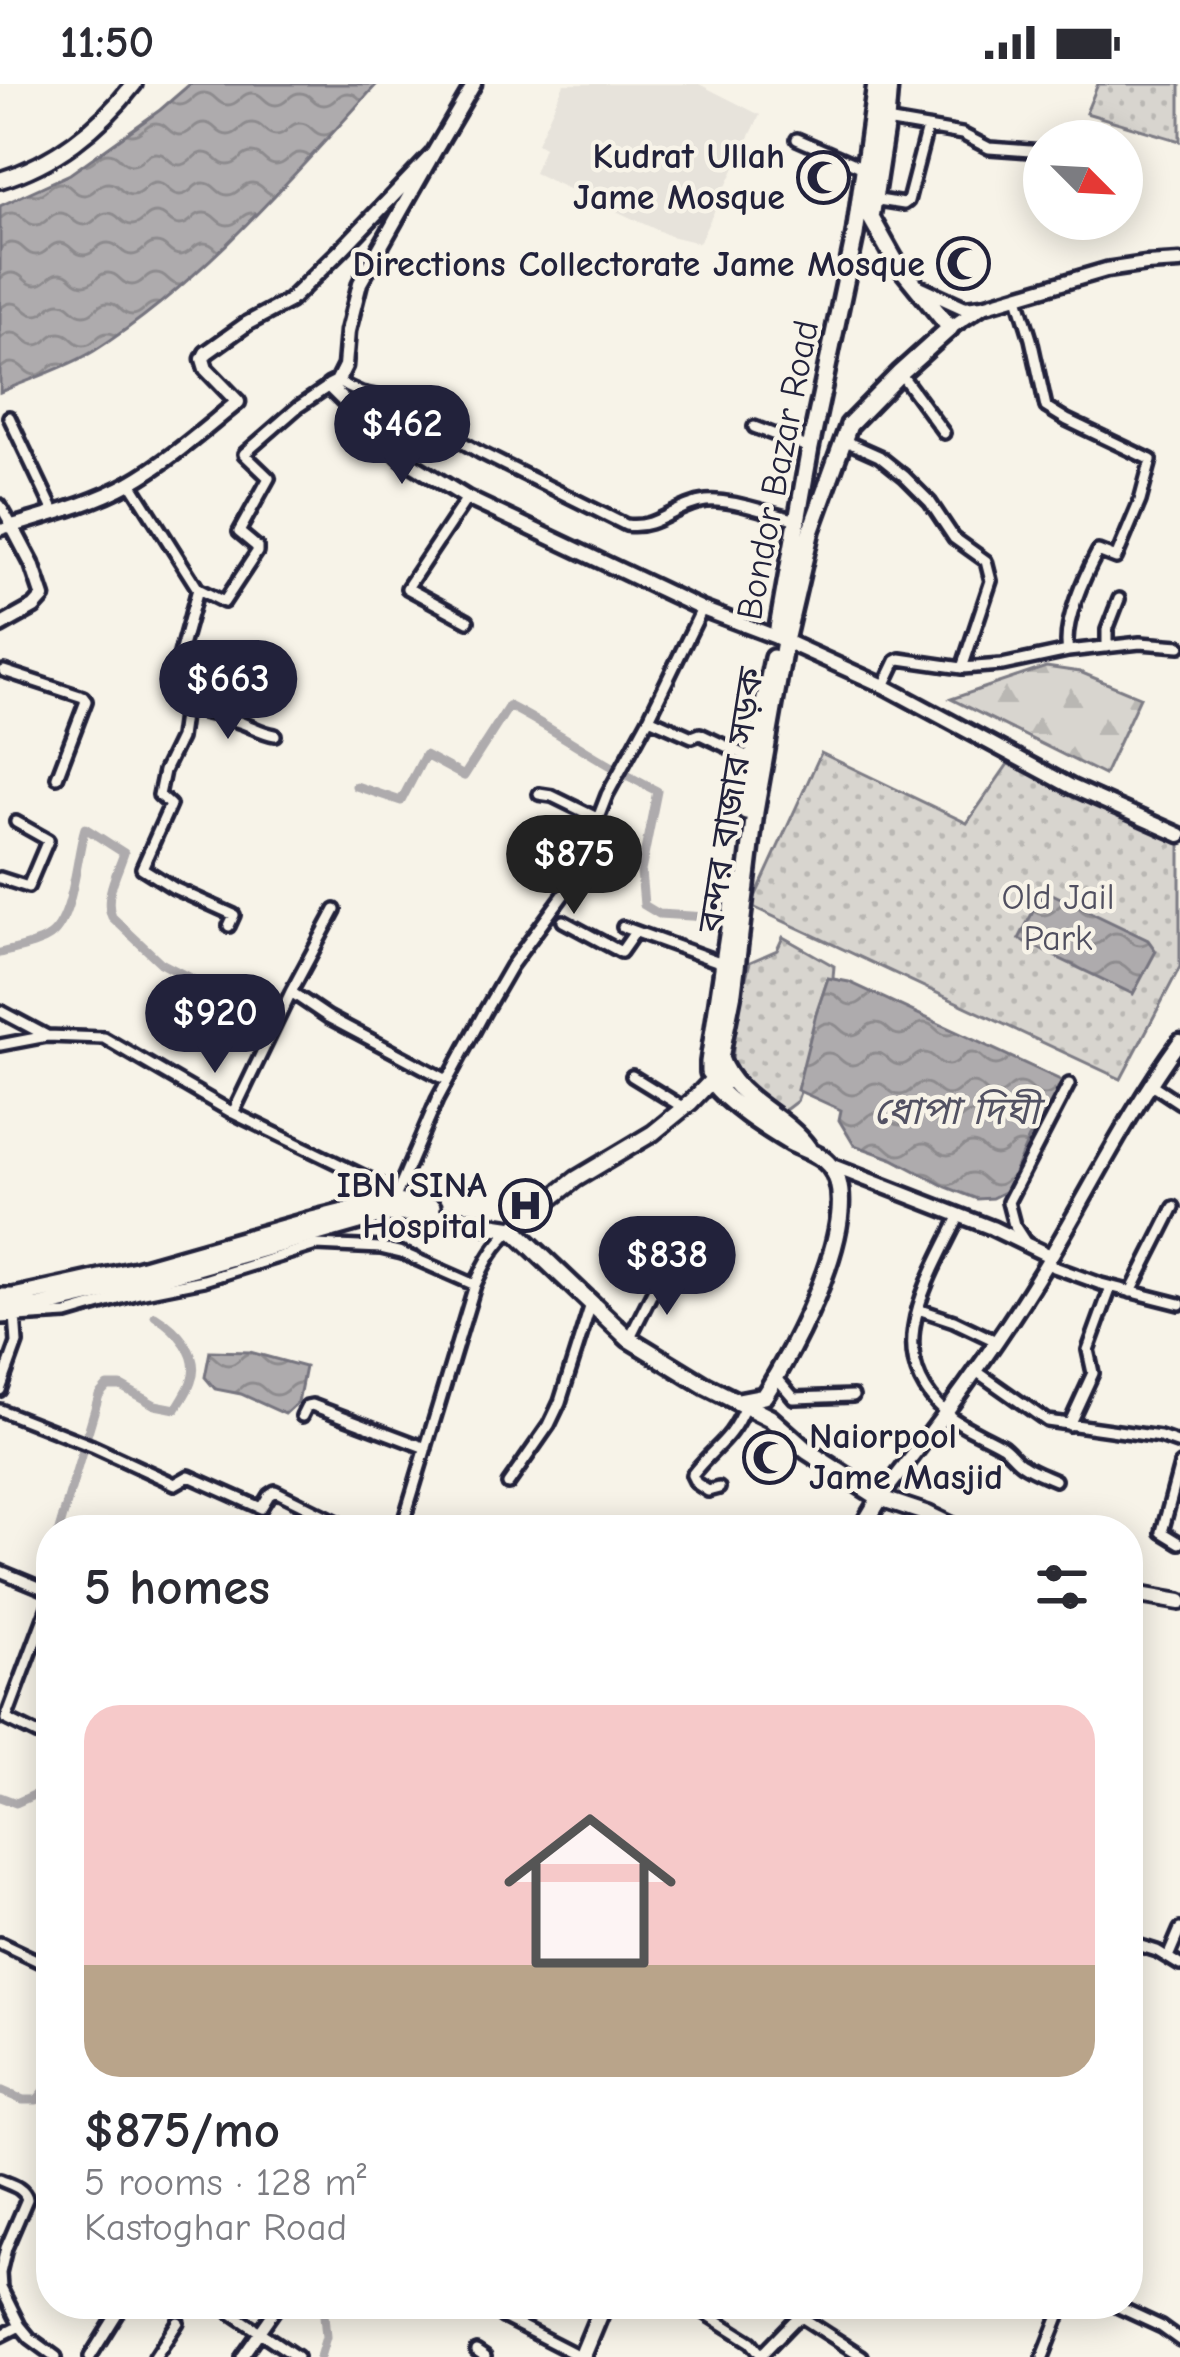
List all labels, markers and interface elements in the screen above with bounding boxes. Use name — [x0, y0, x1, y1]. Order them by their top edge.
text: 11:50 — [60, 16, 154, 68]
north arrow — [1023, 120, 1143, 240]
map controls — [1023, 120, 1143, 240]
place label: Kudrat Ullah Jame Mosque — [573, 136, 785, 218]
mosque icon: Kudrat Ullah Jame Mosque — [796, 149, 852, 205]
mosque icon: Directions Collectorate Jame Mosque — [936, 236, 992, 292]
place label: Directions Collectorate Jame Mosque — [352, 244, 925, 285]
street label: Bondor Bazar Road — [729, 317, 827, 623]
pin: $462 — [331, 385, 473, 487]
text: $462 — [361, 401, 443, 446]
pin: $663 — [157, 640, 299, 742]
text: $663 — [186, 656, 270, 701]
street label: বন্দর বাজার সড়ক — [690, 664, 772, 936]
pin: $875 — [503, 815, 645, 917]
text: $875 — [533, 831, 615, 876]
park label: Old Jail Park — [1001, 877, 1115, 959]
pin: $920 — [144, 974, 286, 1076]
text: $920 — [172, 990, 258, 1035]
water label: ধোপা দিঘী — [873, 1088, 1045, 1134]
place label: IBN SINA Hospital — [337, 1165, 487, 1247]
hospital icon: IBN SINA Hospital — [498, 1178, 554, 1234]
pin: $838 — [596, 1216, 738, 1318]
text: $838 — [626, 1232, 708, 1277]
place label: Naiorpool Jame Masjid — [809, 1416, 1003, 1498]
mosque icon: Naiorpool Jame Masjid — [742, 1429, 798, 1485]
icon: filters — [1029, 1554, 1095, 1620]
text: 5 homes — [84, 1558, 270, 1617]
icon: home — [482, 1783, 698, 1999]
text: $875/mo — [84, 2101, 280, 2160]
text: 5 rooms · 128 m² — [84, 2160, 367, 2205]
text: Kastoghar Road — [84, 2205, 347, 2250]

